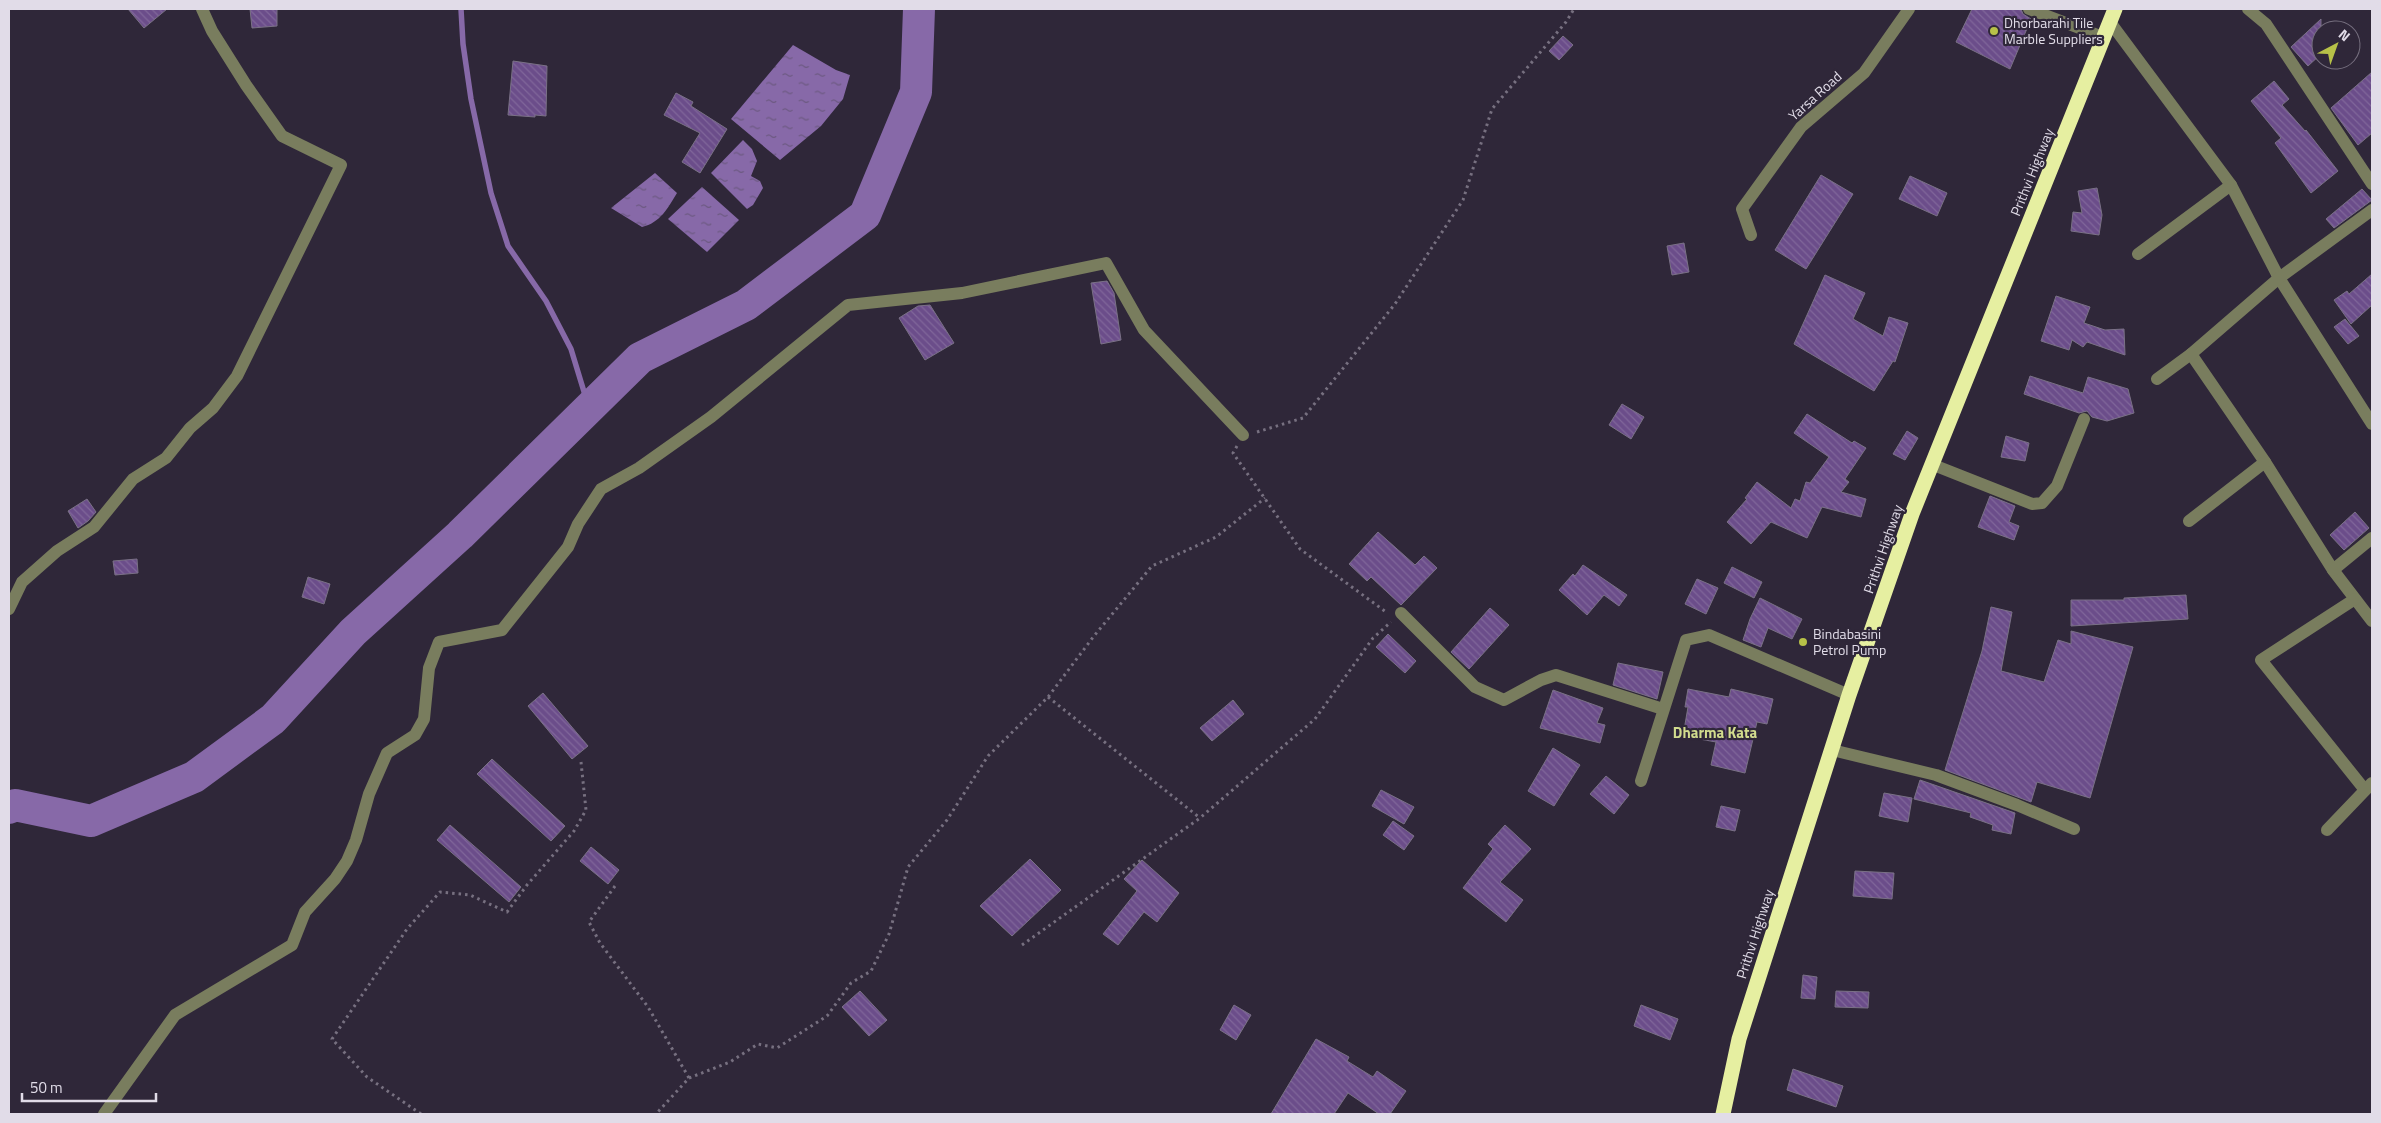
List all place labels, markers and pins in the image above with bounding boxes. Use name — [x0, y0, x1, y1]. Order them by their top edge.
place label: Dhorbarahi Tile Marble Suppliers — [2004, 12, 2103, 49]
marker: Dhorbarahi Tile Marble Suppliers — [1988, 25, 2000, 37]
place label: Bindabasini Petrol Pump — [1813, 623, 1886, 660]
marker: Bindabasini Petrol Pump — [1797, 636, 1809, 648]

